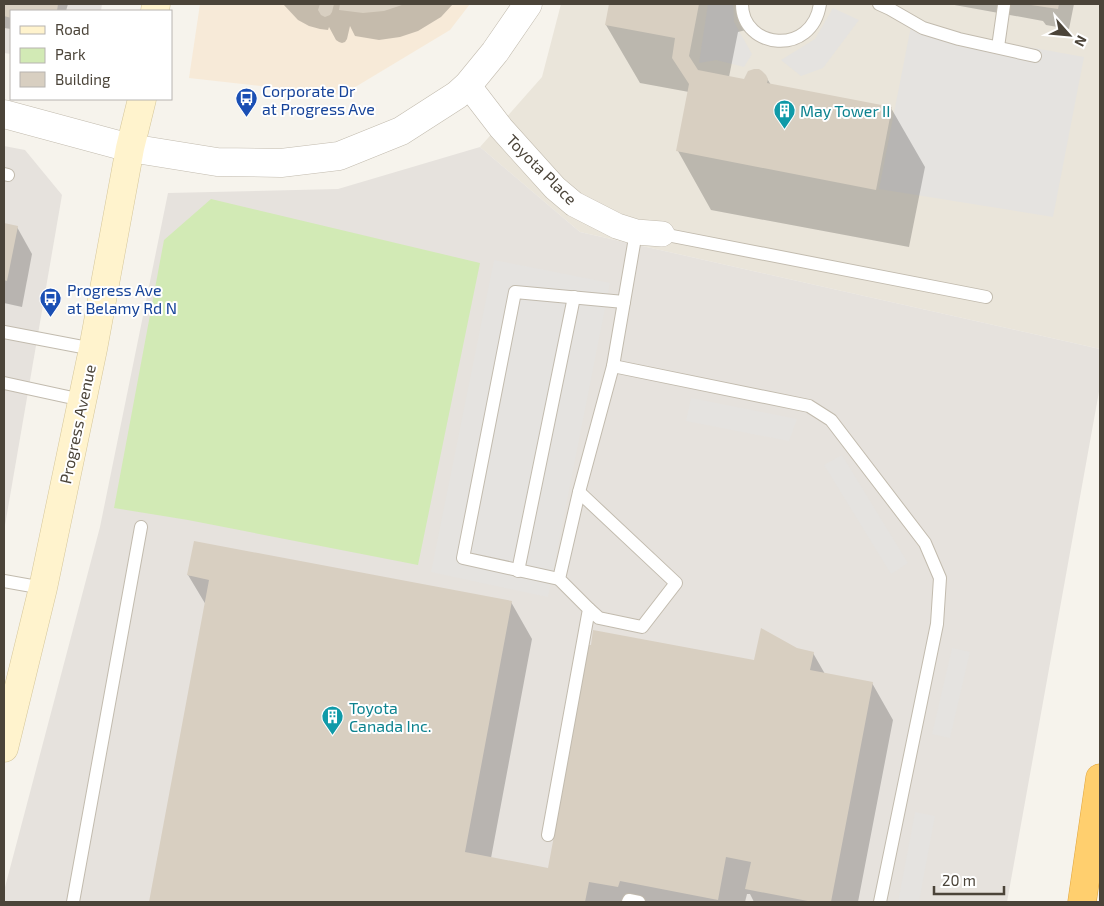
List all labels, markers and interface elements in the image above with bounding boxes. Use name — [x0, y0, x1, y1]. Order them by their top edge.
legend — [10, 10, 172, 100]
north arrow — [1044, 10, 1094, 60]
text: Road — [55, 20, 90, 38]
text: N — [1071, 33, 1091, 49]
text: Park — [55, 45, 86, 63]
text: Building — [55, 70, 111, 88]
place label: Corporate Dr at Progress Ave — [262, 81, 375, 118]
bus stop icon: Corporate Dr at Progress Ave — [234, 87, 258, 118]
building icon: May Tower II — [772, 98, 796, 129]
place label: May Tower II — [800, 101, 890, 120]
street label: Toyota Place — [503, 130, 581, 208]
place label: Progress Ave at Belamy Rd N — [67, 280, 177, 317]
bus stop icon: Progress Ave at Belamy Rd N — [39, 286, 63, 317]
street label: Progress Avenue — [55, 363, 99, 485]
place label: Toyota Canada Inc. — [349, 698, 431, 735]
building icon: Toyota Canada Inc. — [321, 704, 345, 735]
scale bar — [934, 864, 1004, 896]
text: 20 m — [942, 871, 976, 889]

